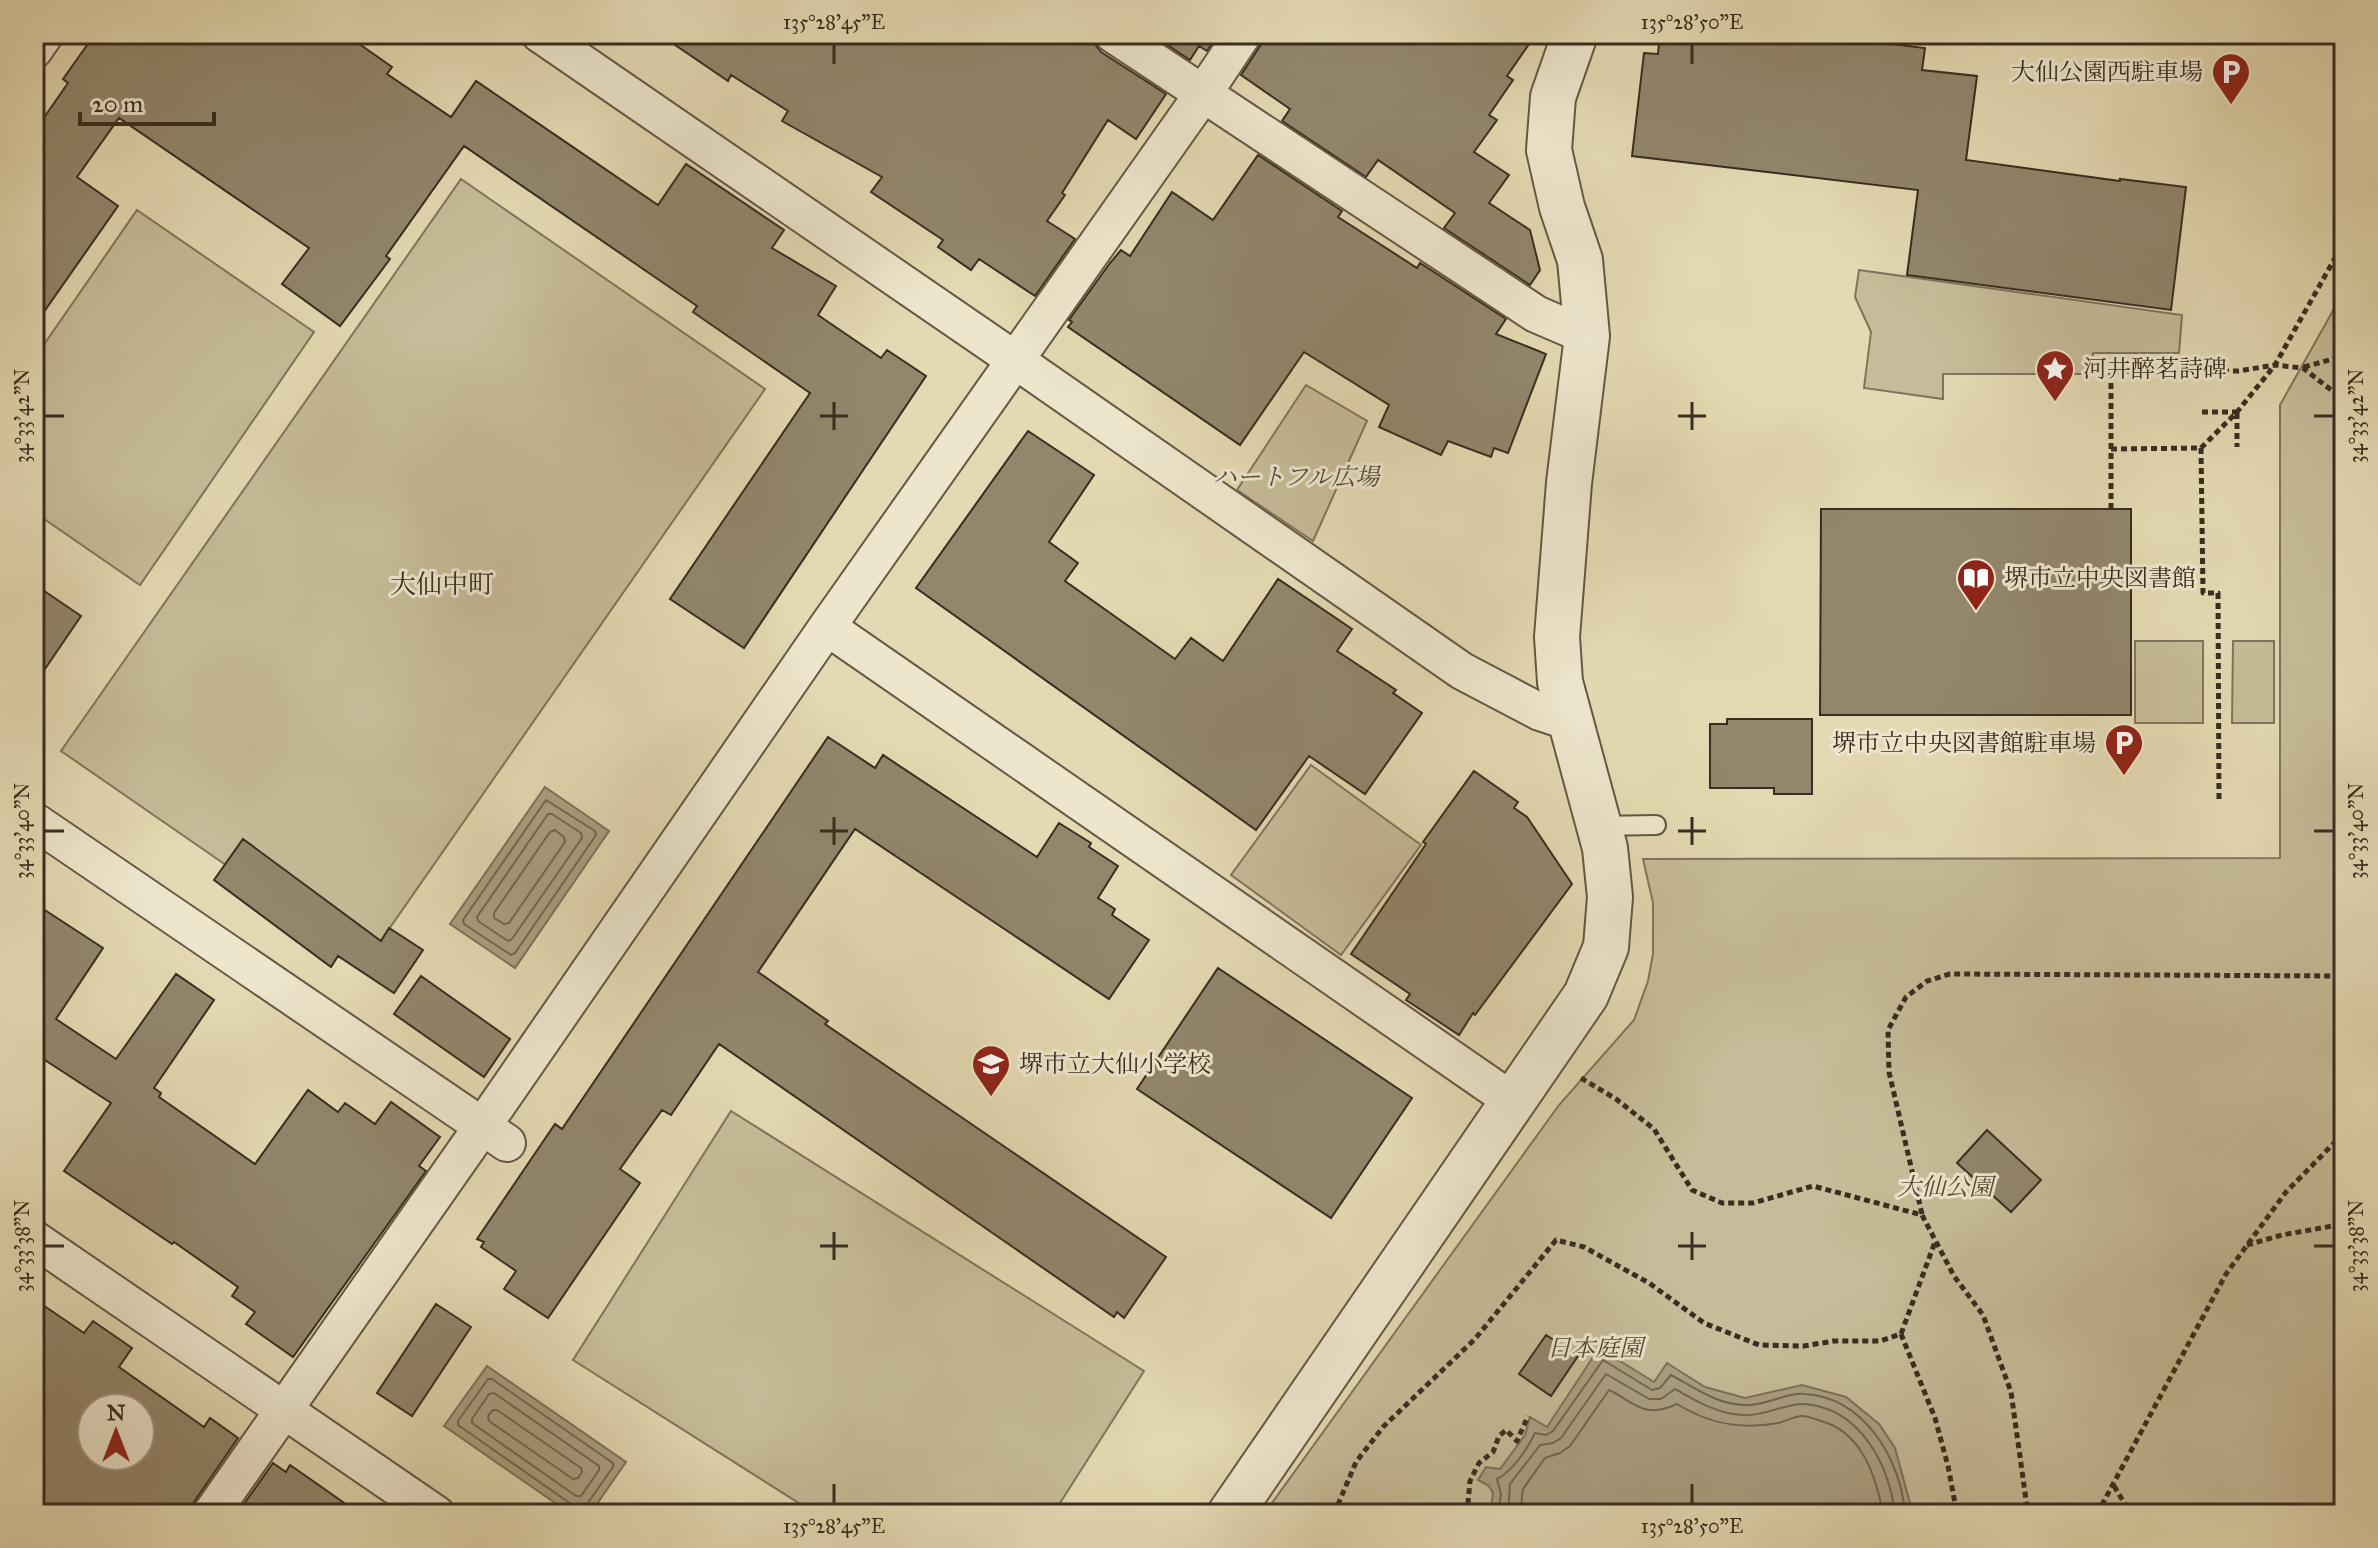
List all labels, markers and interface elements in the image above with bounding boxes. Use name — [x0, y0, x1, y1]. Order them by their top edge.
text: 135°28'45"E — [783, 10, 885, 34]
text: 135°28'50"E — [1641, 10, 1743, 34]
parking icon: 大仙公園西駐車場 — [2210, 51, 2252, 106]
place label: 大仙公園西駐車場 — [2011, 57, 2203, 87]
scale bar — [80, 76, 214, 126]
text: 20 m — [92, 89, 143, 119]
place icon: 河井醉茗詩碑 — [2034, 348, 2076, 403]
place label: 河井醉茗詩碑 — [2083, 354, 2227, 384]
text: 34°33'42"N — [10, 369, 34, 463]
text: 34°33'42"N — [2344, 369, 2368, 463]
park label: ハートフル広場 — [1213, 462, 1381, 492]
library icon: 堺市立中央図書館 — [1955, 557, 1997, 612]
place label: 堺市立中央図書館 — [2004, 563, 2196, 593]
district label: 大仙中町 — [390, 568, 494, 600]
parking icon: 堺市立中央図書館駐車場 — [2103, 722, 2145, 777]
place label: 堺市立中央図書館駐車場 — [1832, 728, 2096, 758]
text: 34°33'40"N — [10, 783, 34, 879]
text: 34°33'40"N — [2344, 783, 2368, 879]
school or university icon: 堺市立大仙小学校 — [970, 1043, 1012, 1098]
place label: 堺市立大仙小学校 — [1019, 1049, 1211, 1079]
park label: 大仙公園 — [1897, 1172, 1997, 1202]
text: 34°33'38"N — [10, 1200, 34, 1292]
text: 34°33'38"N — [2344, 1200, 2368, 1292]
park label: 日本庭園 — [1547, 1333, 1647, 1363]
north arrow — [76, 1392, 156, 1472]
text: N — [107, 1399, 126, 1426]
text: 135°28'45"E — [783, 1514, 885, 1538]
text: 135°28'50"E — [1641, 1514, 1743, 1538]

